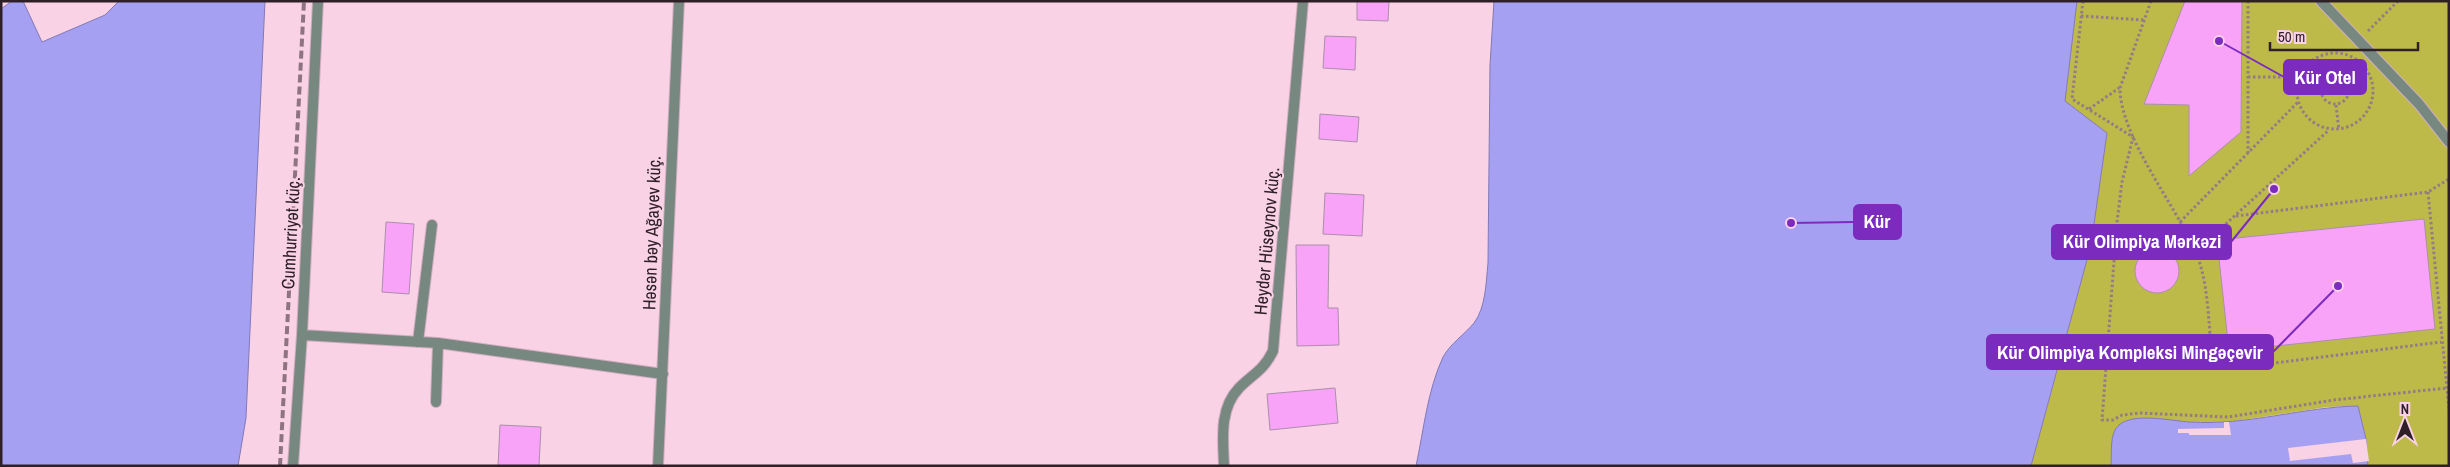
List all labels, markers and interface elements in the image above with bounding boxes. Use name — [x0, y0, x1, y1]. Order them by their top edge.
scale bar — [2270, 20, 2418, 52]
text: 50 m — [2278, 26, 2305, 47]
callout: Kür Otel — [2284, 60, 2366, 94]
text: Kür Otel — [2294, 64, 2356, 90]
street label: Həsən bəy Ağayev küç. — [636, 155, 667, 311]
street label: Heydər Hüseynov küç. — [1248, 166, 1285, 316]
street label: Cumhurriyət küç. — [275, 176, 306, 290]
callout: Kür — [1854, 205, 1901, 239]
text: Kür — [1864, 208, 1890, 234]
callout: Kür Olimpiya Mərkəzi — [2052, 225, 2231, 259]
text: Kür Olimpiya Mərkəzi — [2063, 228, 2221, 254]
callout: Kür Olimpiya Kompleksi Mingəçevir — [1987, 335, 2273, 369]
text: Kür Olimpiya Kompleksi Mingəçevir — [1997, 339, 2263, 365]
north arrow — [2380, 397, 2430, 447]
text: N — [2401, 400, 2409, 418]

